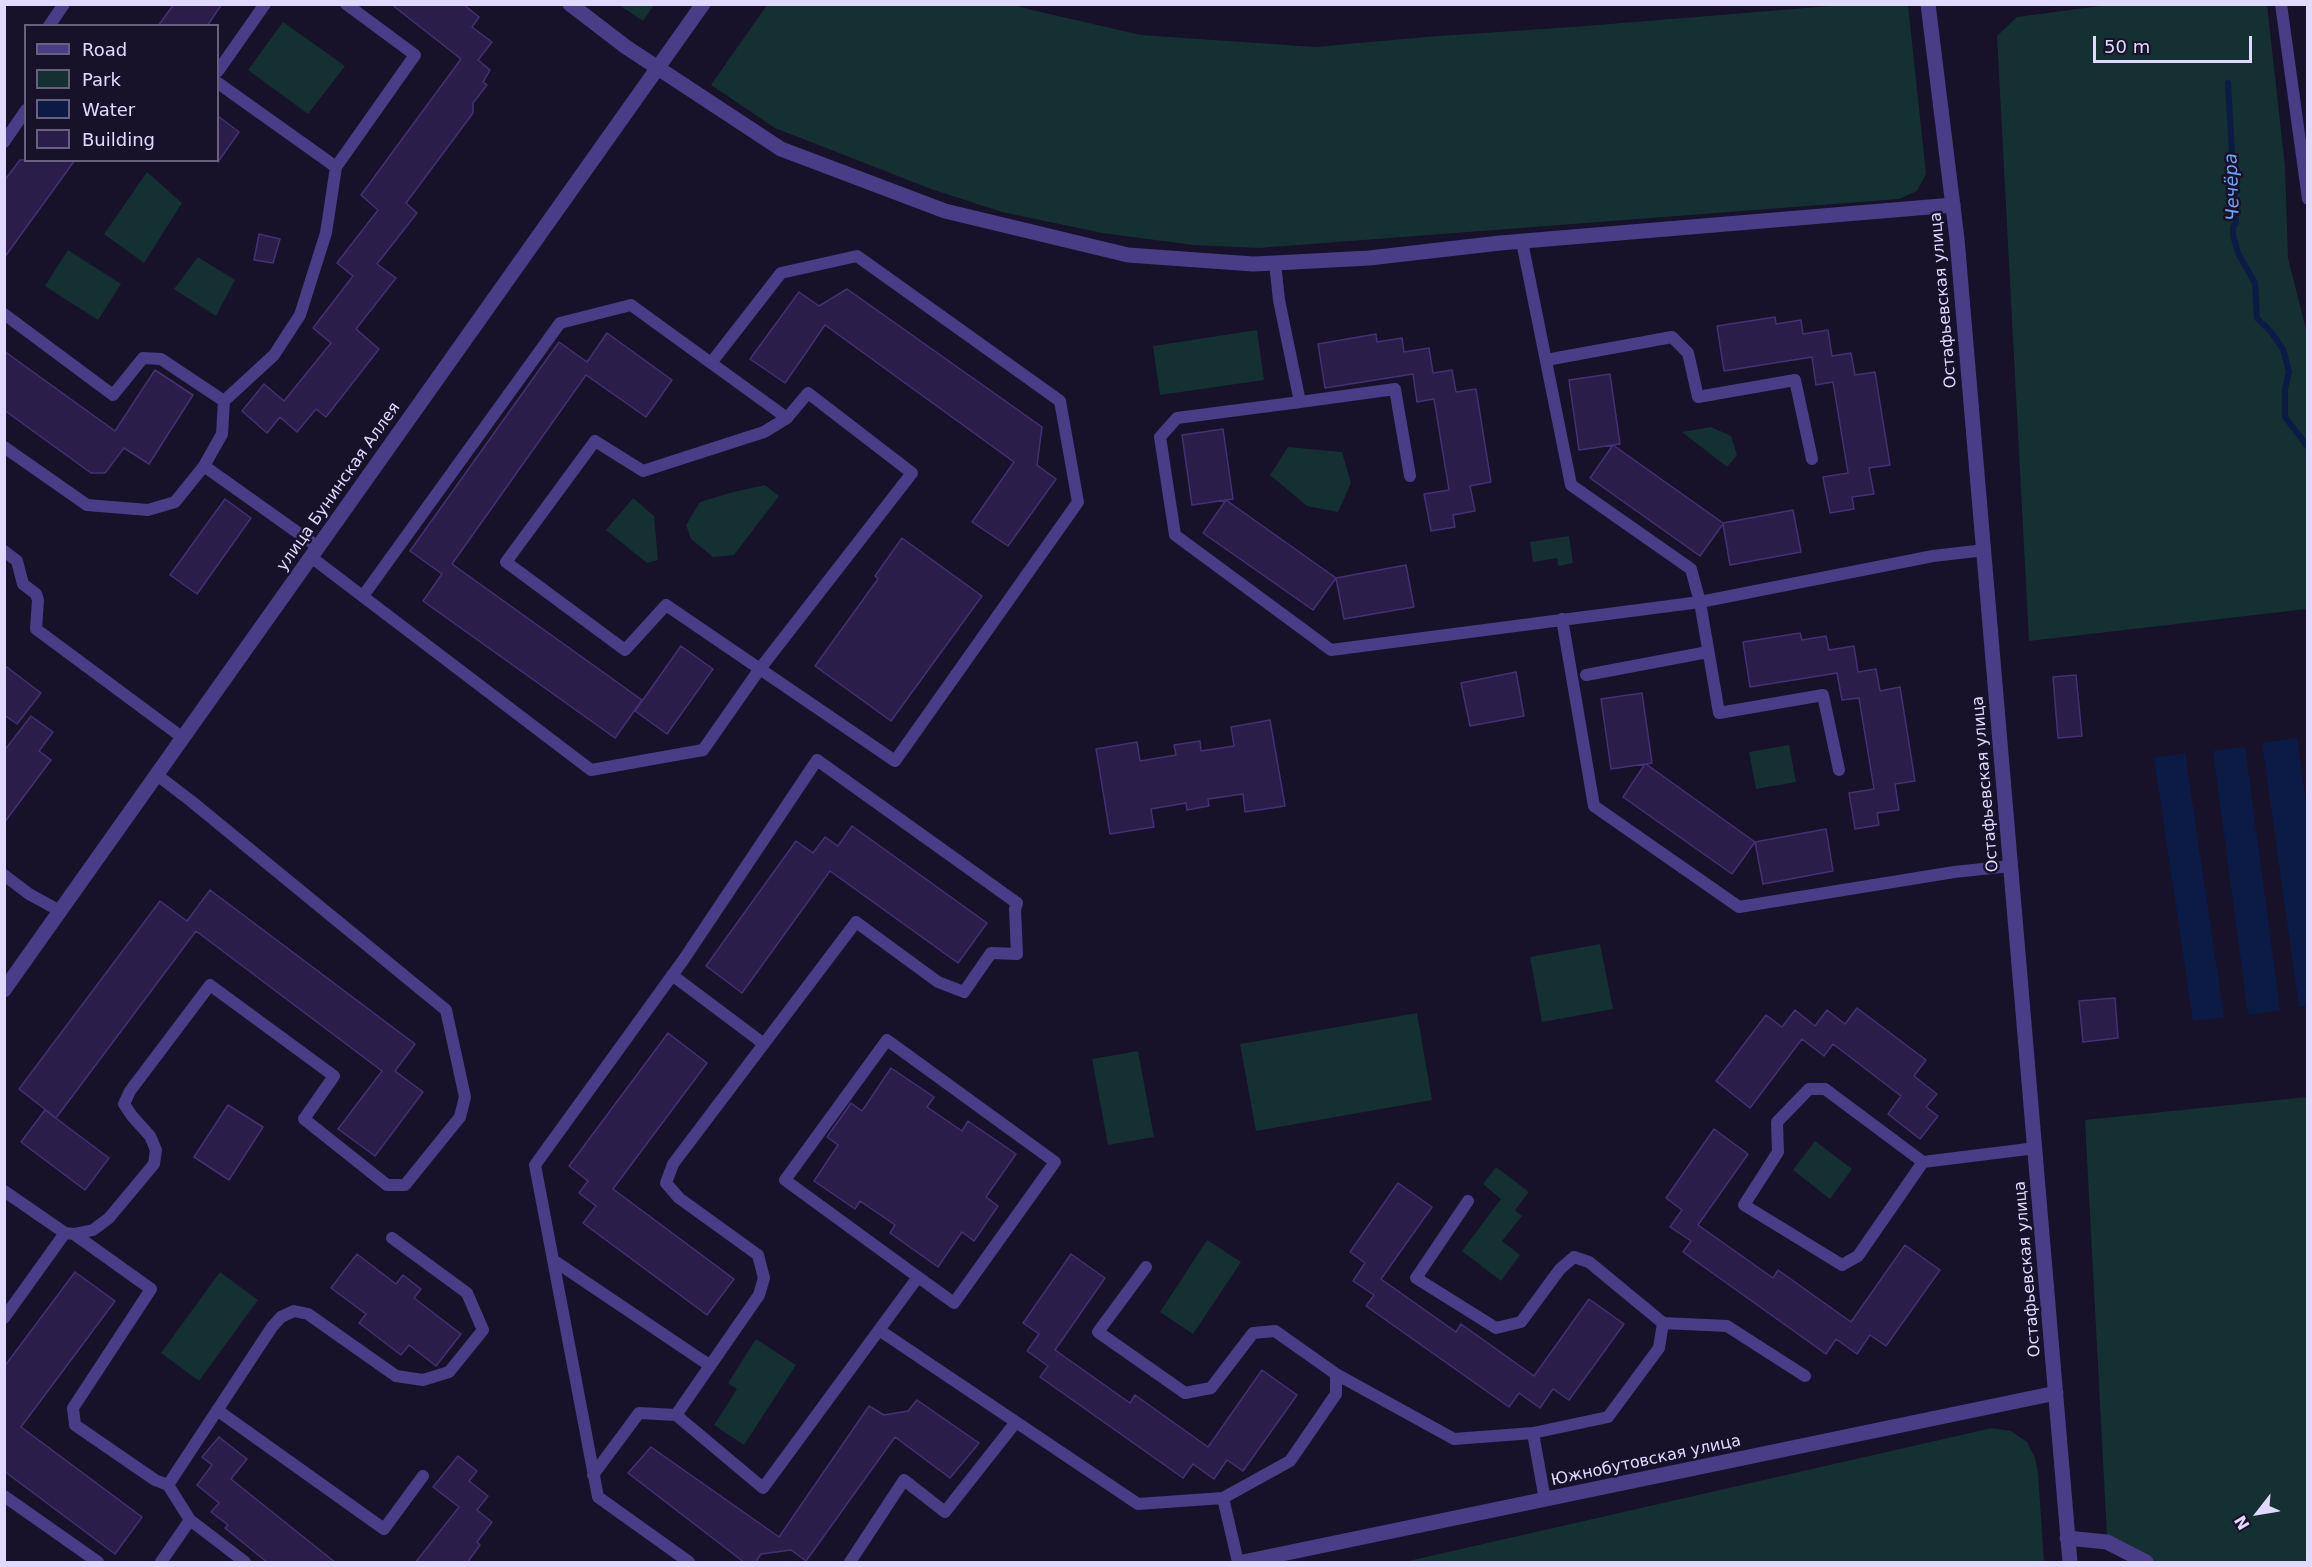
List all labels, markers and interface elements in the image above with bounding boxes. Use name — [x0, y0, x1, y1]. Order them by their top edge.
legend — [24, 24, 219, 162]
scale bar — [2096, 24, 2255, 62]
text: 50 m — [2104, 36, 2150, 57]
text: Road — [82, 39, 127, 60]
text: Park — [82, 69, 121, 90]
text: Water — [82, 99, 135, 120]
text: Building — [82, 129, 155, 150]
water label: Чечёра — [2221, 153, 2245, 221]
street label: Остафьевская улица — [1927, 211, 1961, 389]
street label: улица Бунинская Аллея — [273, 399, 405, 575]
street label: Остафьевская улица — [1969, 695, 2003, 873]
street label: Остафьевская улица — [2011, 1180, 2045, 1358]
street label: Южнобутовская улица — [1549, 1431, 1743, 1491]
north arrow — [2228, 1483, 2288, 1543]
text: N — [2231, 1512, 2254, 1533]

